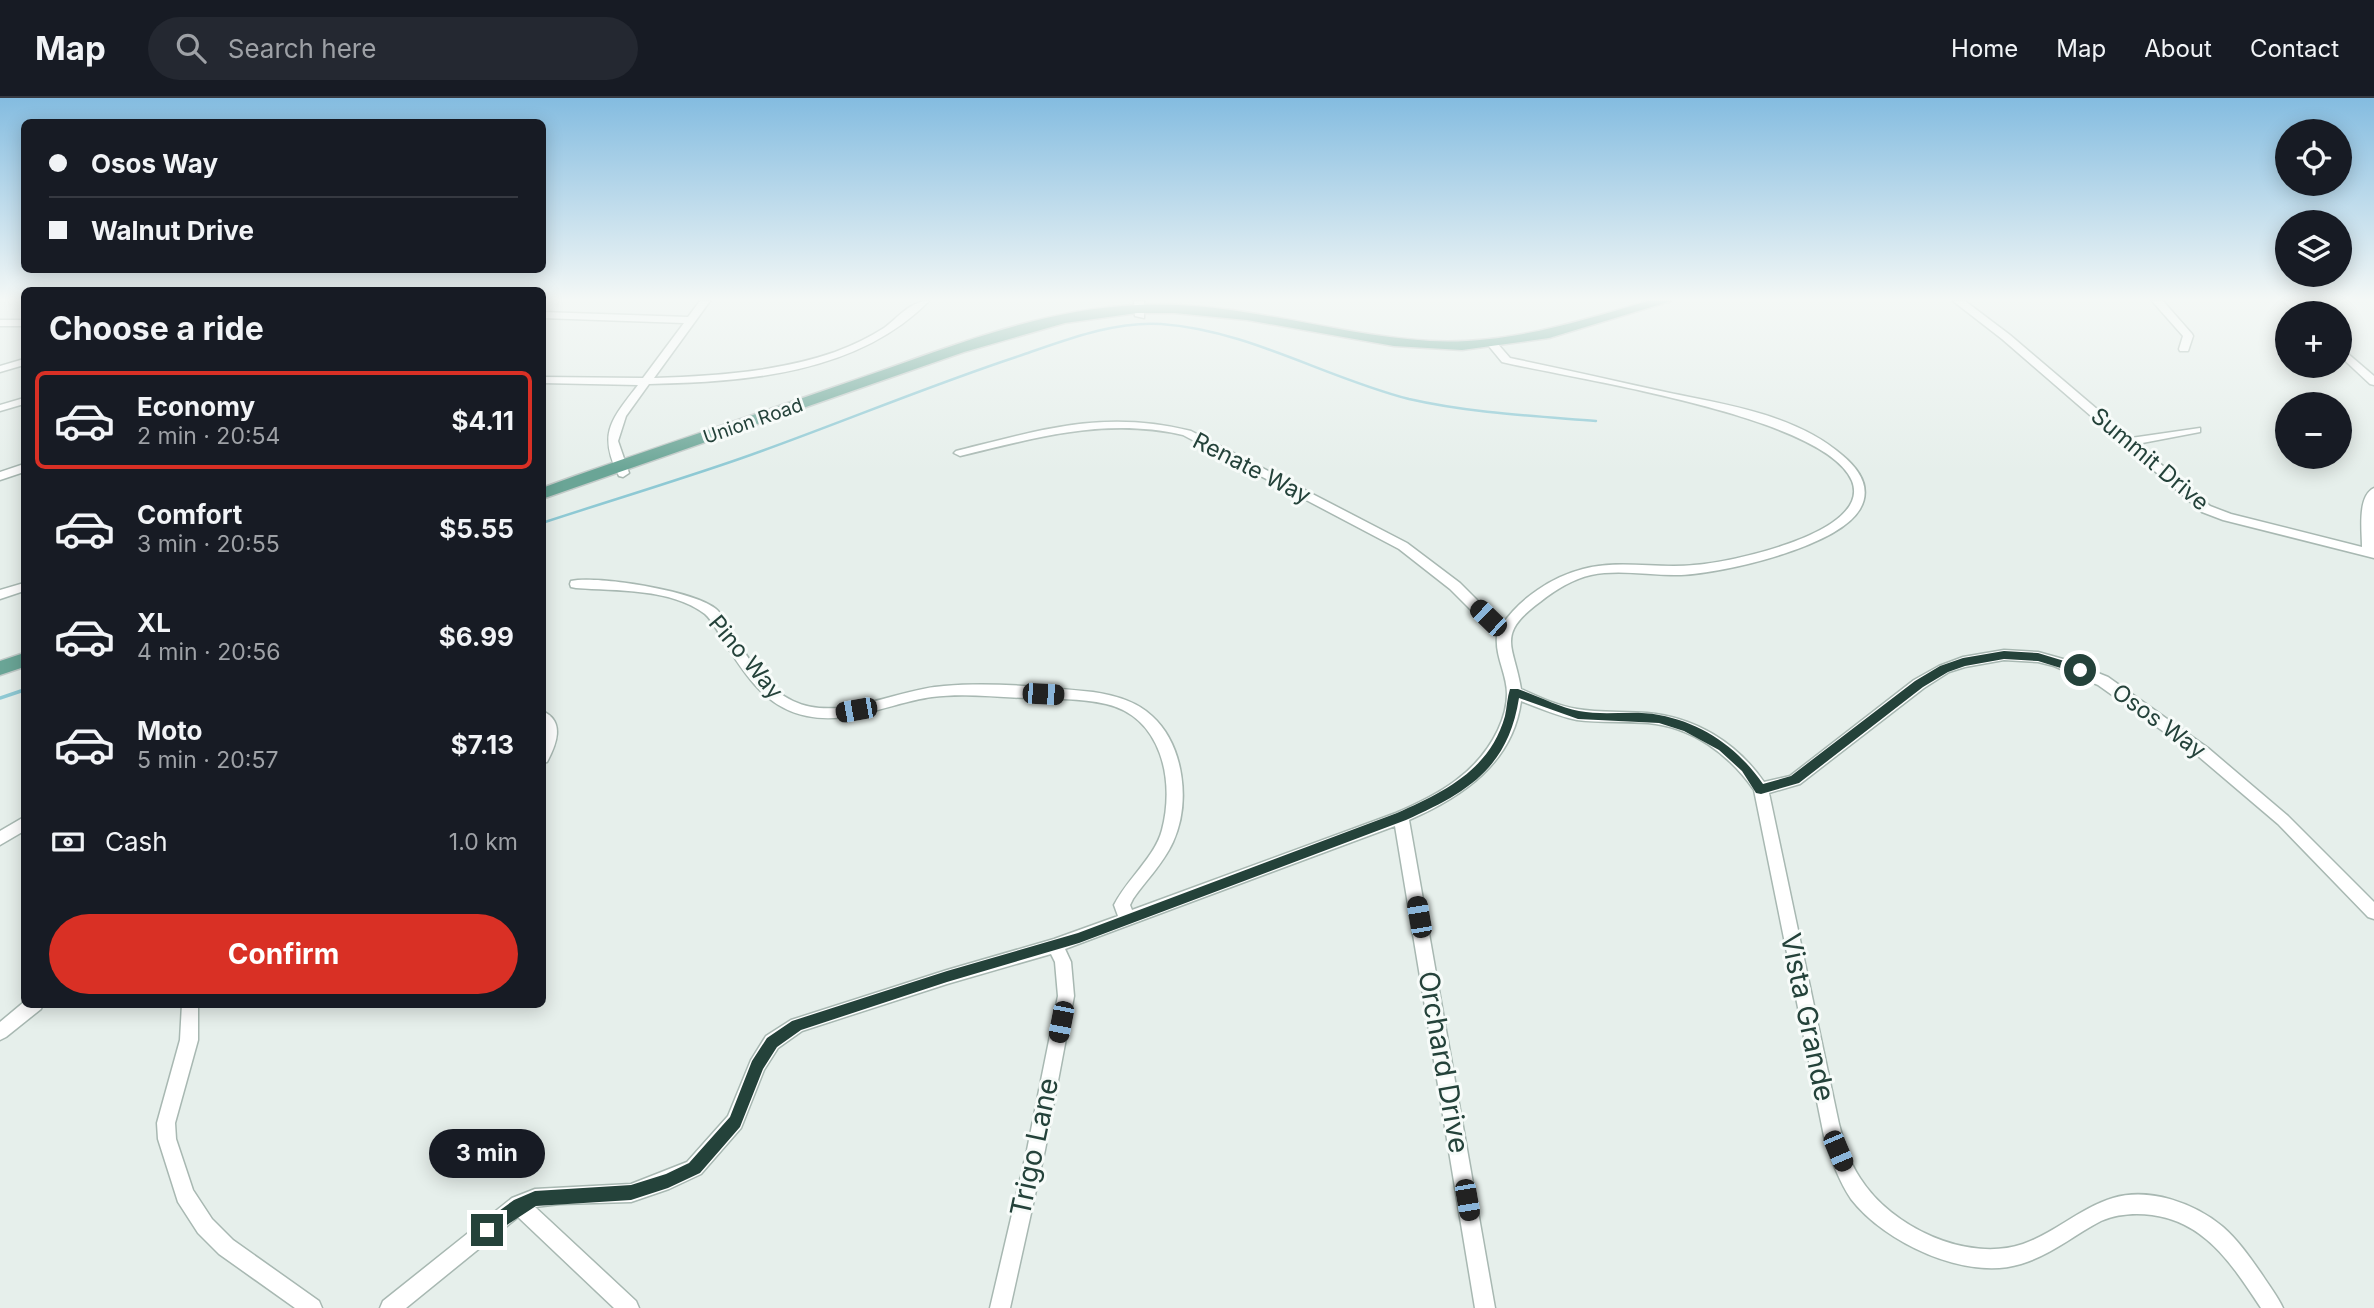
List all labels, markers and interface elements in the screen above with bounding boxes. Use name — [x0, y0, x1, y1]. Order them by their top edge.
search box — [148, 17, 638, 80]
text: Map — [35, 28, 106, 68]
icon: search — [172, 29, 210, 67]
text: Search here — [228, 33, 376, 64]
text: Home — [1951, 34, 2018, 63]
text: Map — [2056, 34, 2106, 63]
text: About — [2144, 34, 2212, 63]
text: Contact — [2250, 34, 2339, 63]
map controls — [2275, 119, 2352, 469]
button: locate — [2275, 119, 2352, 196]
text: Osos Way — [91, 148, 218, 179]
button: layers — [2275, 210, 2352, 287]
text: Walnut Drive — [91, 215, 254, 246]
button: + — [2275, 301, 2352, 378]
text: Choose a ride — [49, 309, 264, 348]
icon: car — [53, 389, 116, 452]
text: Economy — [137, 391, 255, 422]
button: − — [2275, 392, 2352, 469]
street label: Union Road — [700, 393, 806, 449]
street label: Summit Drive — [2085, 402, 2215, 516]
text: $4.11 — [452, 405, 514, 436]
text: 2 min · 20:54 — [137, 422, 280, 450]
street label: Renate Way — [1188, 426, 1316, 510]
icon: car — [53, 497, 116, 560]
text: Comfort — [137, 499, 242, 530]
text: $5.55 — [439, 513, 514, 544]
text: 3 min · 20:55 — [137, 530, 280, 558]
car — [1466, 596, 1511, 640]
icon: car — [53, 605, 116, 668]
text: XL — [137, 607, 171, 638]
street label: Pino Way — [703, 609, 789, 705]
text: $6.99 — [439, 621, 514, 652]
text: 4 min · 20:56 — [137, 638, 281, 666]
route start — [2064, 654, 2096, 686]
street label: Osos Way — [2107, 678, 2211, 764]
car — [1022, 682, 1065, 706]
car — [834, 696, 879, 724]
icon: car — [53, 713, 116, 776]
text: Moto — [137, 715, 202, 746]
text: $7.13 — [451, 729, 514, 760]
text: 5 min · 20:57 — [137, 746, 278, 774]
icon: cash — [49, 823, 87, 861]
text: Cash — [105, 826, 168, 857]
text: 1.0 km — [449, 828, 518, 856]
car — [1406, 894, 1433, 940]
button: Confirm — [49, 914, 518, 994]
street label: Vista Grande — [1774, 930, 1842, 1104]
street label: Orchard Drive — [1411, 968, 1477, 1156]
car — [1047, 999, 1076, 1045]
street label: Trigo Lane — [1003, 1075, 1065, 1219]
callout: 3 min — [429, 1128, 545, 1178]
car — [1821, 1128, 1856, 1174]
text: 3 min — [456, 1139, 518, 1167]
car — [1454, 1177, 1481, 1223]
route end — [471, 1214, 503, 1246]

